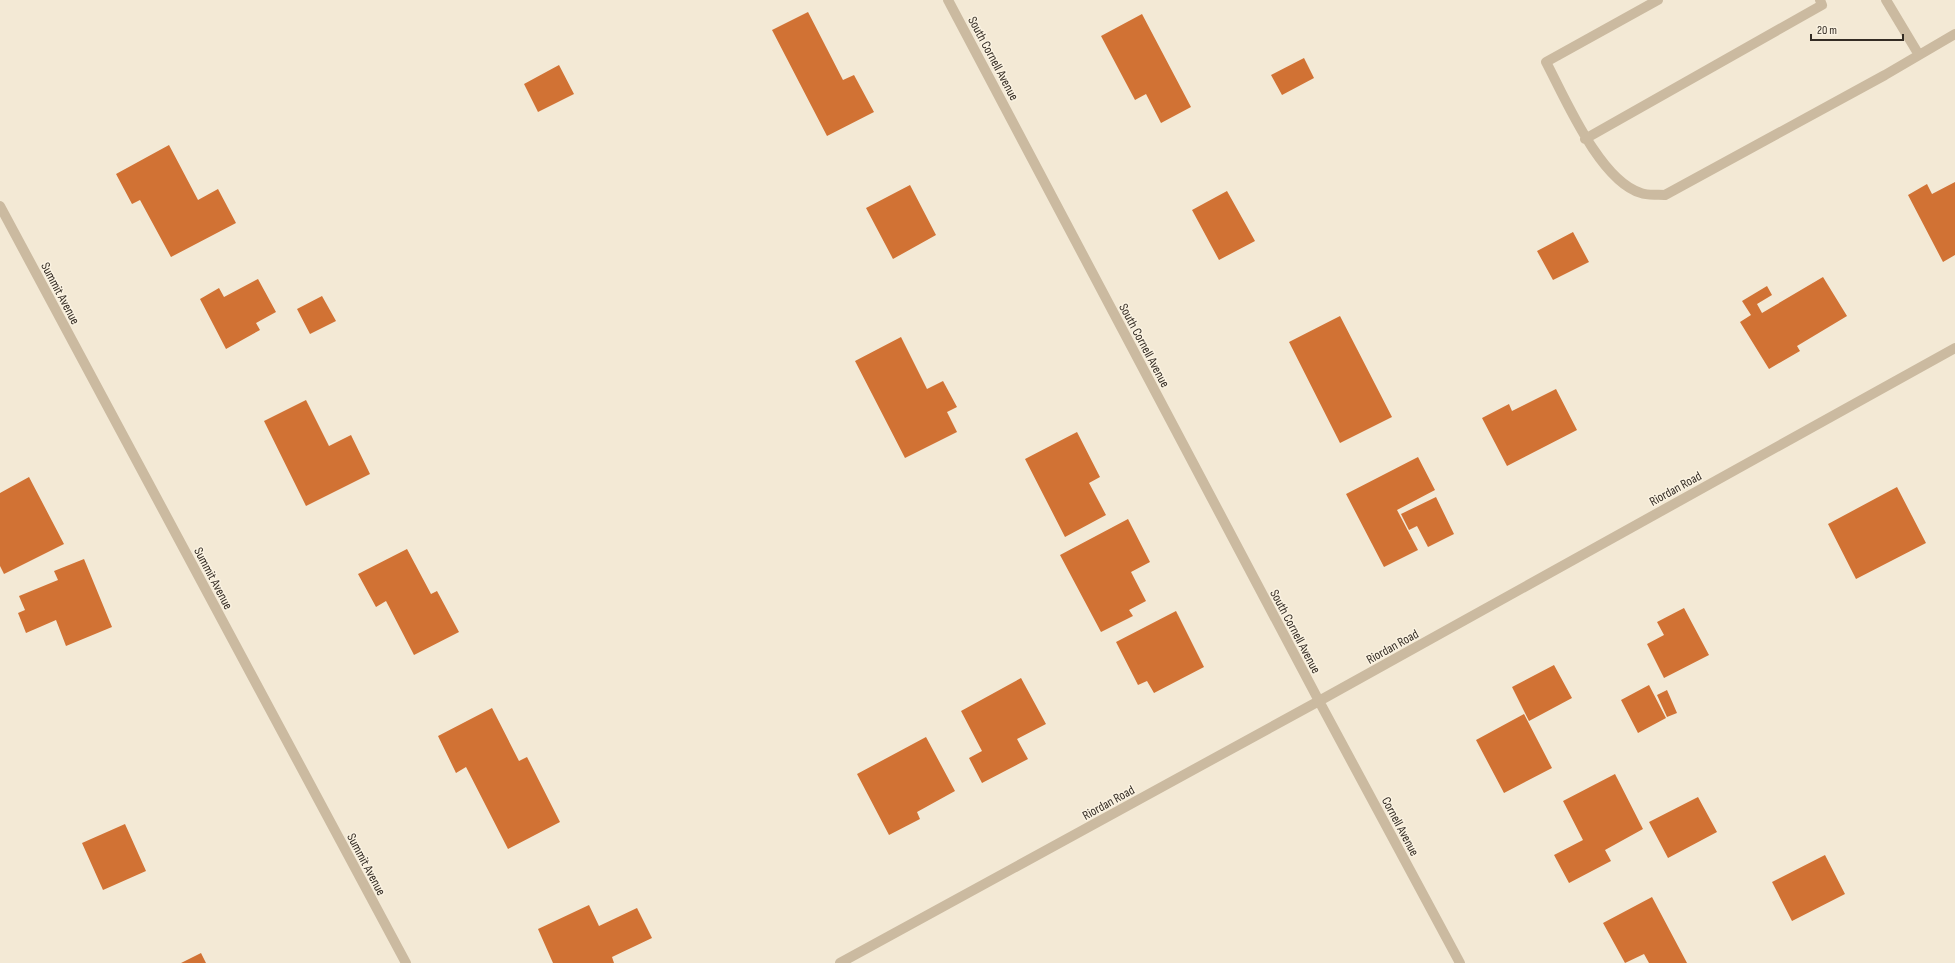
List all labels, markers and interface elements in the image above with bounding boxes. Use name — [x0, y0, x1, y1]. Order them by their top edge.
street label: South Cornell Avenue — [964, 14, 1022, 103]
scale bar — [1811, 16, 1903, 42]
text: 20 m — [1817, 23, 1837, 38]
street label: Summit Avenue — [37, 260, 83, 327]
street label: South Cornell Avenue — [1115, 301, 1173, 390]
street label: Riordan Road — [1647, 468, 1704, 510]
street label: Summit Avenue — [190, 545, 236, 612]
street label: South Cornell Avenue — [1266, 587, 1324, 676]
street label: Riordan Road — [1364, 626, 1421, 668]
street label: Riordan Road — [1080, 782, 1137, 824]
street label: Cornell Avenue — [1378, 794, 1422, 859]
street label: Summit Avenue — [343, 831, 389, 898]

